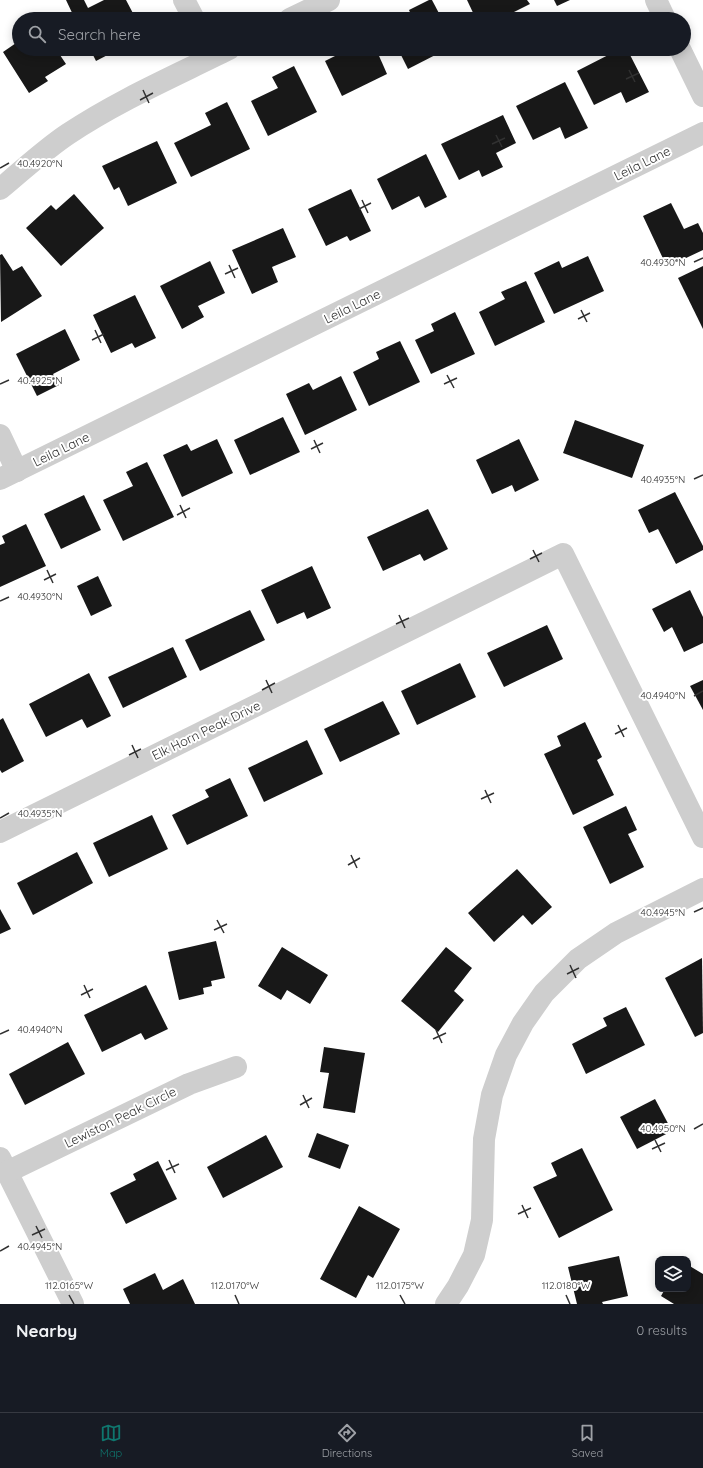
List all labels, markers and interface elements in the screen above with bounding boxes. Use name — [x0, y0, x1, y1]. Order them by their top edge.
search box — [12, 12, 691, 56]
icon: search — [26, 23, 48, 45]
text: Search here — [58, 25, 141, 44]
street label: Leila Lane — [611, 142, 673, 184]
text: 40.4920°N — [17, 157, 63, 170]
text: 40.4930°N — [640, 256, 686, 269]
street label: Leila Lane — [321, 285, 383, 327]
text: 40.4925°N — [18, 374, 62, 387]
street label: Leila Lane — [30, 428, 92, 470]
text: 40.4935°N — [641, 473, 685, 486]
text: 40.4930°N — [17, 590, 63, 603]
text: 40.4940°N — [640, 689, 686, 702]
street label: Elk Horn Peak Drive — [149, 697, 263, 763]
text: 40.4935°N — [18, 807, 62, 820]
text: 40.4945°N — [641, 906, 685, 919]
text: 40.4940°N — [17, 1023, 63, 1036]
street label: Lewiston Peak Circle — [61, 1083, 179, 1151]
text: 40.4950°N — [640, 1122, 686, 1135]
text: 40.4945°N — [18, 1240, 62, 1253]
map controls — [655, 1256, 691, 1292]
button: layers — [655, 1256, 691, 1292]
text: 112.0165°W — [45, 1279, 93, 1292]
text: 112.0170°W — [211, 1279, 260, 1292]
text: 112.0175°W — [376, 1279, 424, 1292]
text: 112.0180°W — [542, 1279, 591, 1292]
text: Nearby — [16, 1320, 77, 1341]
text: 0 results — [636, 1322, 687, 1338]
tab: Map — [100, 1422, 122, 1460]
tab: Directions — [322, 1422, 372, 1460]
tab: Saved — [572, 1422, 603, 1460]

